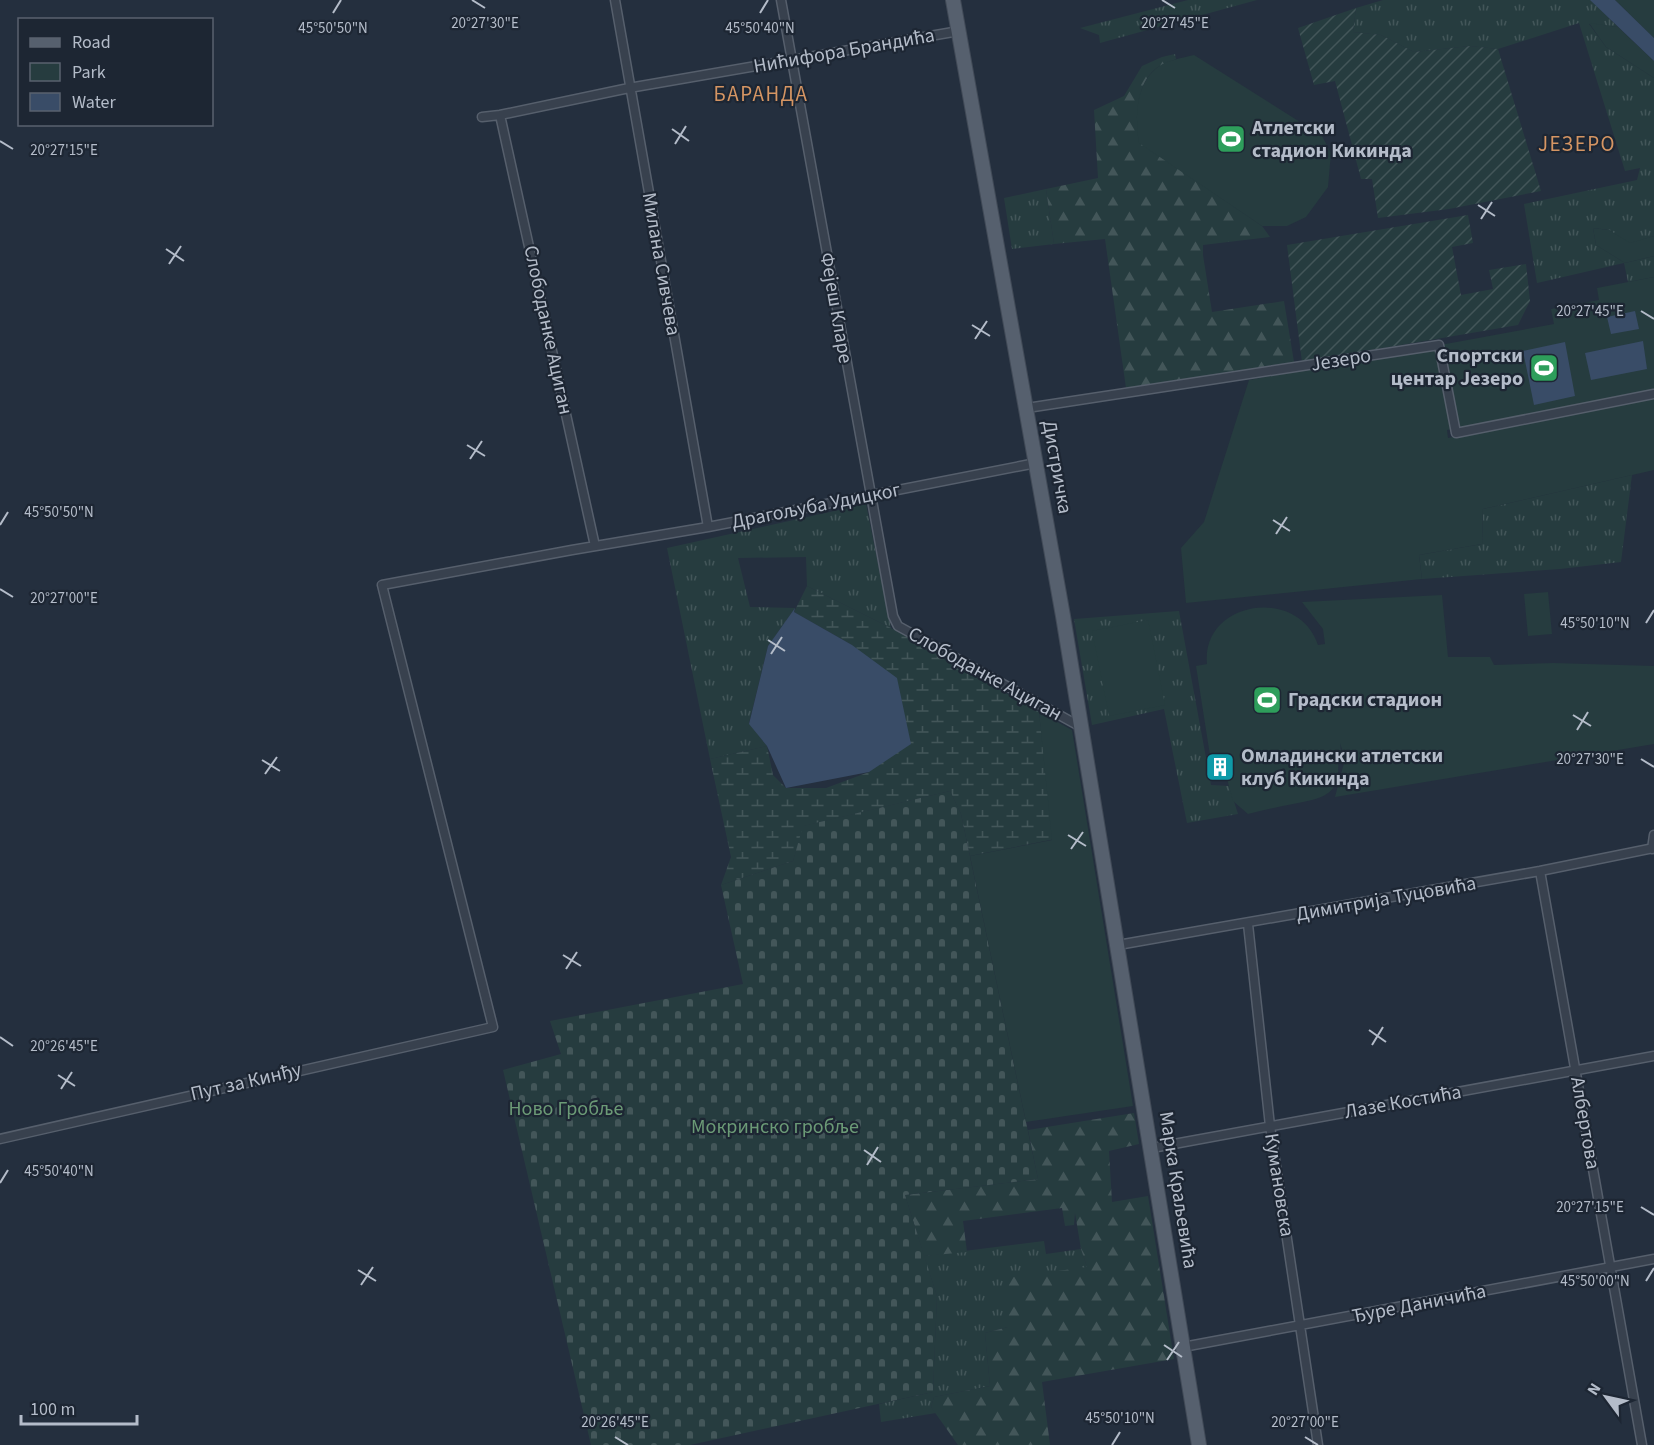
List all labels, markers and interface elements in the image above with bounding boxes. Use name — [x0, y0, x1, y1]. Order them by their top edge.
text: 20°27'30"E — [451, 13, 519, 34]
text: 20°27'45"E — [1141, 13, 1209, 34]
legend — [18, 18, 213, 126]
text: 45°50'50"N — [298, 18, 368, 39]
text: 45°50'40"N — [725, 18, 795, 39]
street label: Нићифора Брандића — [751, 21, 937, 81]
text: Road — [72, 30, 111, 55]
text: Park — [72, 60, 106, 85]
district label: БАРАНДА — [714, 79, 808, 109]
text: Water — [72, 90, 116, 115]
place label: Атлетски стадион Кикинда — [1251, 114, 1412, 165]
sports icon: Атлетски стадион Кикинда — [1215, 123, 1247, 155]
district label: ЈЕЗЕРО — [1538, 129, 1616, 159]
text: 20°27'15"E — [30, 140, 98, 161]
street label: Милана Сивчева — [635, 190, 687, 338]
street label: Слободанке Ациган — [516, 243, 580, 417]
street label: Фејеш Кларе — [812, 250, 860, 366]
text: 20°27'45"E — [1556, 301, 1624, 322]
street label: Језеро — [1309, 341, 1373, 379]
place label: Спортски центар Језеро — [1391, 342, 1523, 393]
sports icon: Спортски центар Језеро — [1528, 352, 1560, 384]
street label: Дистричка — [1035, 418, 1079, 516]
street label: Драгољуба Удицког — [729, 476, 903, 536]
text: 45°50'50"N — [24, 502, 94, 523]
text: 20°27'00"E — [30, 588, 98, 609]
text: 45°50'10"N — [1560, 613, 1630, 634]
street label: Слободанке Ациган — [903, 620, 1067, 728]
sports icon: Градски стадион — [1251, 684, 1283, 716]
place label: Градски стадион — [1288, 686, 1442, 714]
place label: Омладински атлетски клуб Кикинда — [1241, 742, 1443, 793]
text: 20°27'30"E — [1556, 749, 1624, 770]
building icon: Омладински атлетски клуб Кикинда — [1204, 751, 1236, 783]
street label: Димитрија Туцовића — [1294, 869, 1478, 929]
text: 20°26'45"E — [30, 1036, 98, 1057]
street label: Пут за Кинђу — [188, 1055, 305, 1108]
street label: Албертова — [1563, 1075, 1607, 1171]
street label: Лазе Костића — [1342, 1078, 1464, 1126]
park label: Ново Гробље — [509, 1095, 624, 1123]
street label: Марка Краљевића — [1152, 1109, 1204, 1271]
park label: Мокринско гробље — [691, 1113, 859, 1141]
street label: Кумановска — [1257, 1131, 1301, 1239]
text: 45°50'40"N — [24, 1161, 94, 1182]
text: 20°27'15"E — [1556, 1197, 1624, 1218]
text: 45°50'00"N — [1560, 1271, 1630, 1292]
street label: Ђуре Даничића — [1350, 1277, 1488, 1331]
north arrow — [1576, 1367, 1636, 1427]
text: N — [1582, 1379, 1606, 1400]
scale bar — [21, 1388, 136, 1426]
text: 100 m — [30, 1397, 75, 1422]
text: 45°50'10"N — [1085, 1408, 1155, 1429]
text: 20°26'45"E — [581, 1412, 649, 1433]
text: 20°27'00"E — [1271, 1412, 1339, 1433]

